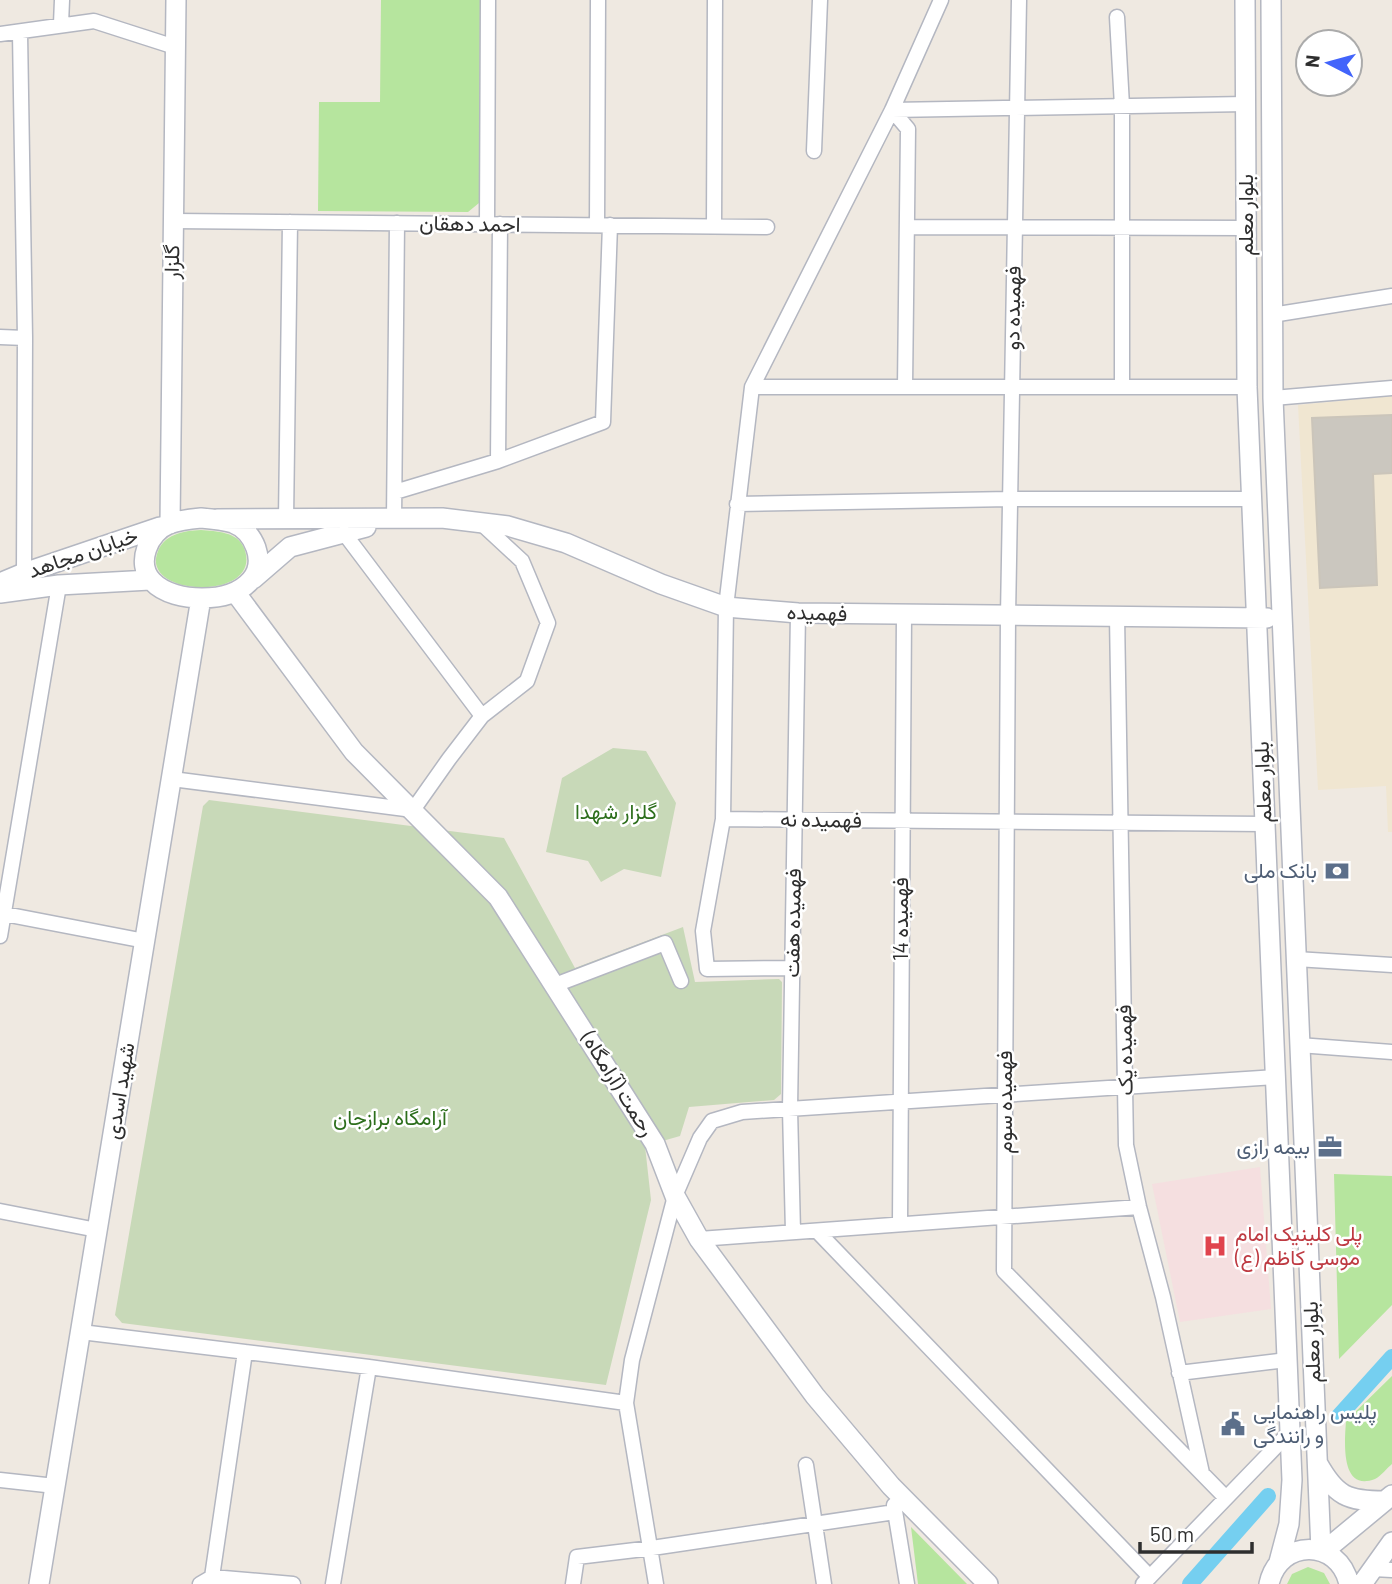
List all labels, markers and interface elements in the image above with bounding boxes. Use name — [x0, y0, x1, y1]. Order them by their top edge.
north arrow — [1294, 28, 1364, 98]
text: N — [1299, 54, 1324, 69]
street label: بلوار معلم — [1232, 174, 1260, 256]
street label: احمد دهقان — [419, 209, 521, 237]
street label: گلزار — [158, 244, 185, 281]
street label: فهمیده دو — [998, 266, 1027, 350]
street label: خیابان مجاهد — [25, 521, 141, 583]
street label: فهمیده — [786, 598, 848, 627]
street label: بلوار معلم — [1248, 741, 1278, 823]
park label: گلزار شهدا — [575, 798, 657, 825]
street label: فهمیده نه — [780, 805, 862, 834]
place label: بانک ملی — [1244, 857, 1317, 883]
bank icon: بانک ملی — [1323, 857, 1351, 885]
street label: فهمیده هفت — [778, 868, 807, 978]
street label: فهمیده 14 — [887, 877, 914, 961]
street label: فهمیده یک — [1110, 1004, 1139, 1096]
street label: رحمت (آرامگاه) — [575, 1025, 661, 1141]
street label: شهید اسدی — [99, 1041, 140, 1141]
street label: فهمیده سوم — [991, 1050, 1019, 1154]
park label: آرامگاه برازجان — [333, 1104, 449, 1131]
place label: بیمه رازی — [1236, 1133, 1310, 1160]
office icon: بیمه رازی — [1316, 1133, 1344, 1161]
place label: پلی کلینیک امام موسی کاظم (ع) — [1234, 1220, 1362, 1272]
hospital icon: پلی کلینیک امام موسی کاظم (ع) — [1201, 1232, 1229, 1260]
street label: بلوار معلم — [1297, 1301, 1327, 1383]
place label: پلیس راهنمایی و رانندگی — [1253, 1398, 1377, 1449]
public building icon: پلیس راهنمایی و رانندگی — [1219, 1410, 1247, 1438]
scale bar — [1140, 1510, 1252, 1554]
text: 50 m — [1150, 1521, 1194, 1546]

